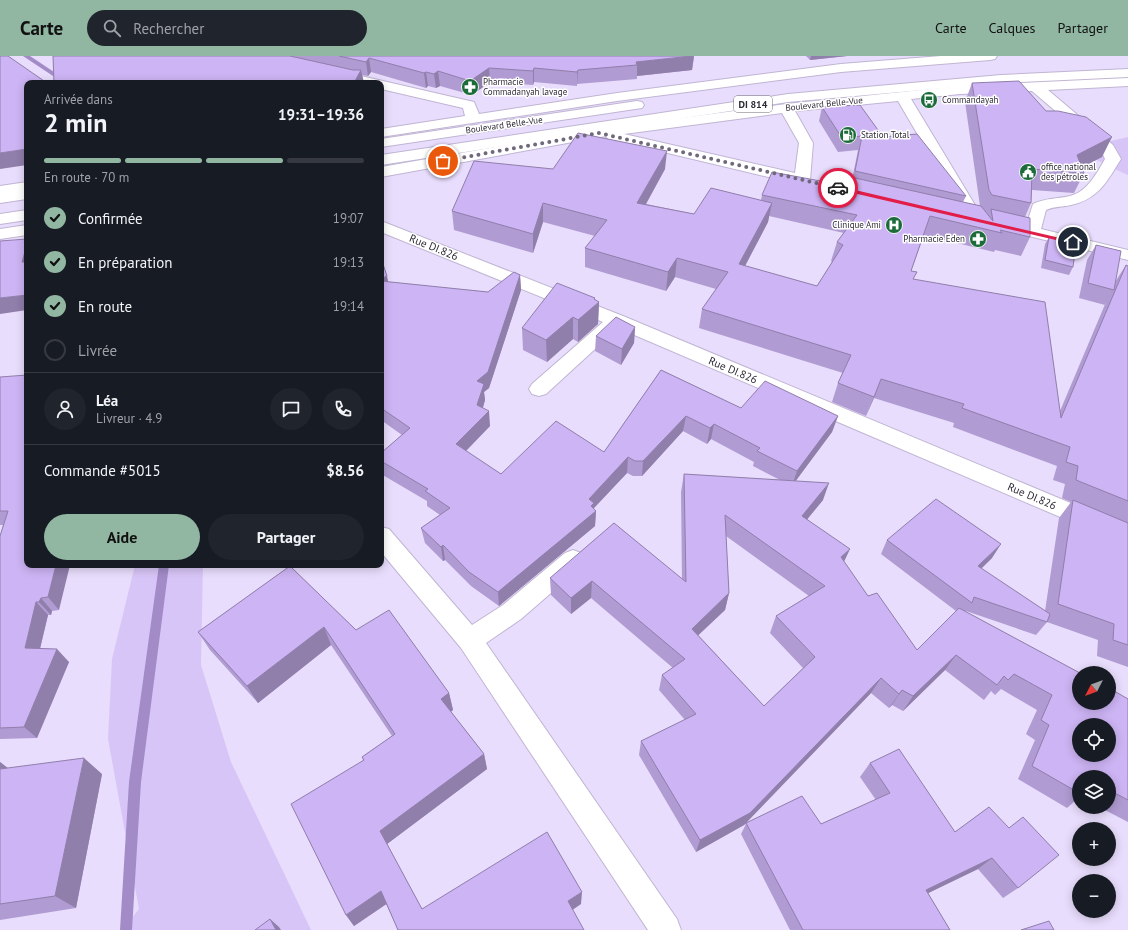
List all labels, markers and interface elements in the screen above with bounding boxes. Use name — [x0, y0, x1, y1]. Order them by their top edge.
search box — [87, 10, 367, 46]
text: Carte — [20, 16, 63, 40]
icon: search — [101, 17, 123, 39]
text: Rechercher — [133, 19, 204, 38]
text: Carte — [935, 19, 967, 37]
text: Calques — [989, 19, 1035, 37]
text: Partager — [1057, 19, 1108, 37]
place label: Pharmacie Commadanyah lavage — [483, 76, 568, 97]
pharmacy icon: Pharmacie Commadanyah lavage — [460, 77, 480, 97]
bus stop icon: Commandayah — [919, 90, 939, 110]
text: Arrivée dans — [44, 91, 113, 108]
street label: Boulevard Belle-Vue — [785, 94, 864, 113]
place label: Commandayah — [942, 94, 999, 105]
road number: DI 814 — [734, 96, 772, 112]
text: 19:31–19:36 — [278, 105, 364, 124]
text: 2 min — [44, 106, 107, 139]
street label: Boulevard Belle-Vue — [465, 114, 544, 135]
fuel station icon: Station Total — [838, 125, 858, 145]
place label: Station Total — [861, 129, 910, 140]
pin — [426, 144, 460, 178]
icon: bag — [432, 150, 454, 172]
place label: office national des pétroles — [1041, 161, 1096, 182]
public building icon: office national des pétroles — [1018, 162, 1038, 182]
courier — [818, 168, 858, 208]
text: En route · 70 m — [44, 169, 129, 186]
icon: car — [827, 177, 849, 199]
icon: check — [44, 207, 66, 229]
text: Confirmée — [78, 209, 143, 228]
text: 19:07 — [333, 210, 364, 227]
hospital icon: Clinique Ami — [884, 215, 904, 235]
place label: Clinique Ami — [832, 219, 881, 230]
pin — [1056, 225, 1090, 259]
pharmacy icon: Pharmacie Eden — [968, 229, 988, 249]
street label: Rue DI.826 — [407, 231, 461, 263]
icon: home — [1062, 231, 1084, 253]
place label: Pharmacie Eden — [903, 233, 965, 244]
icon: check — [44, 251, 66, 273]
text: En préparation — [78, 253, 173, 272]
text: 19:13 — [333, 254, 364, 271]
icon: check — [44, 295, 66, 317]
text: En route — [78, 297, 132, 316]
text: 19:14 — [333, 298, 364, 315]
text: Livrée — [78, 341, 117, 360]
street label: Rue DI.826 — [707, 353, 759, 387]
button: person — [44, 388, 86, 430]
button: chat — [270, 388, 312, 430]
button: phone — [322, 388, 364, 430]
text: Léa — [96, 391, 118, 410]
text: Livreur · 4.9 — [96, 410, 162, 427]
text: Commande #5015 — [44, 461, 161, 480]
text: $8.56 — [326, 461, 364, 480]
street label: Rue DI.826 — [1006, 479, 1058, 513]
button: Aide — [44, 514, 200, 560]
button: Partager — [208, 514, 364, 560]
north arrow — [1072, 666, 1116, 710]
map controls — [1072, 666, 1116, 918]
button: locate — [1072, 718, 1116, 762]
button: layers — [1072, 770, 1116, 814]
button: + — [1072, 822, 1116, 866]
button: − — [1072, 874, 1116, 918]

